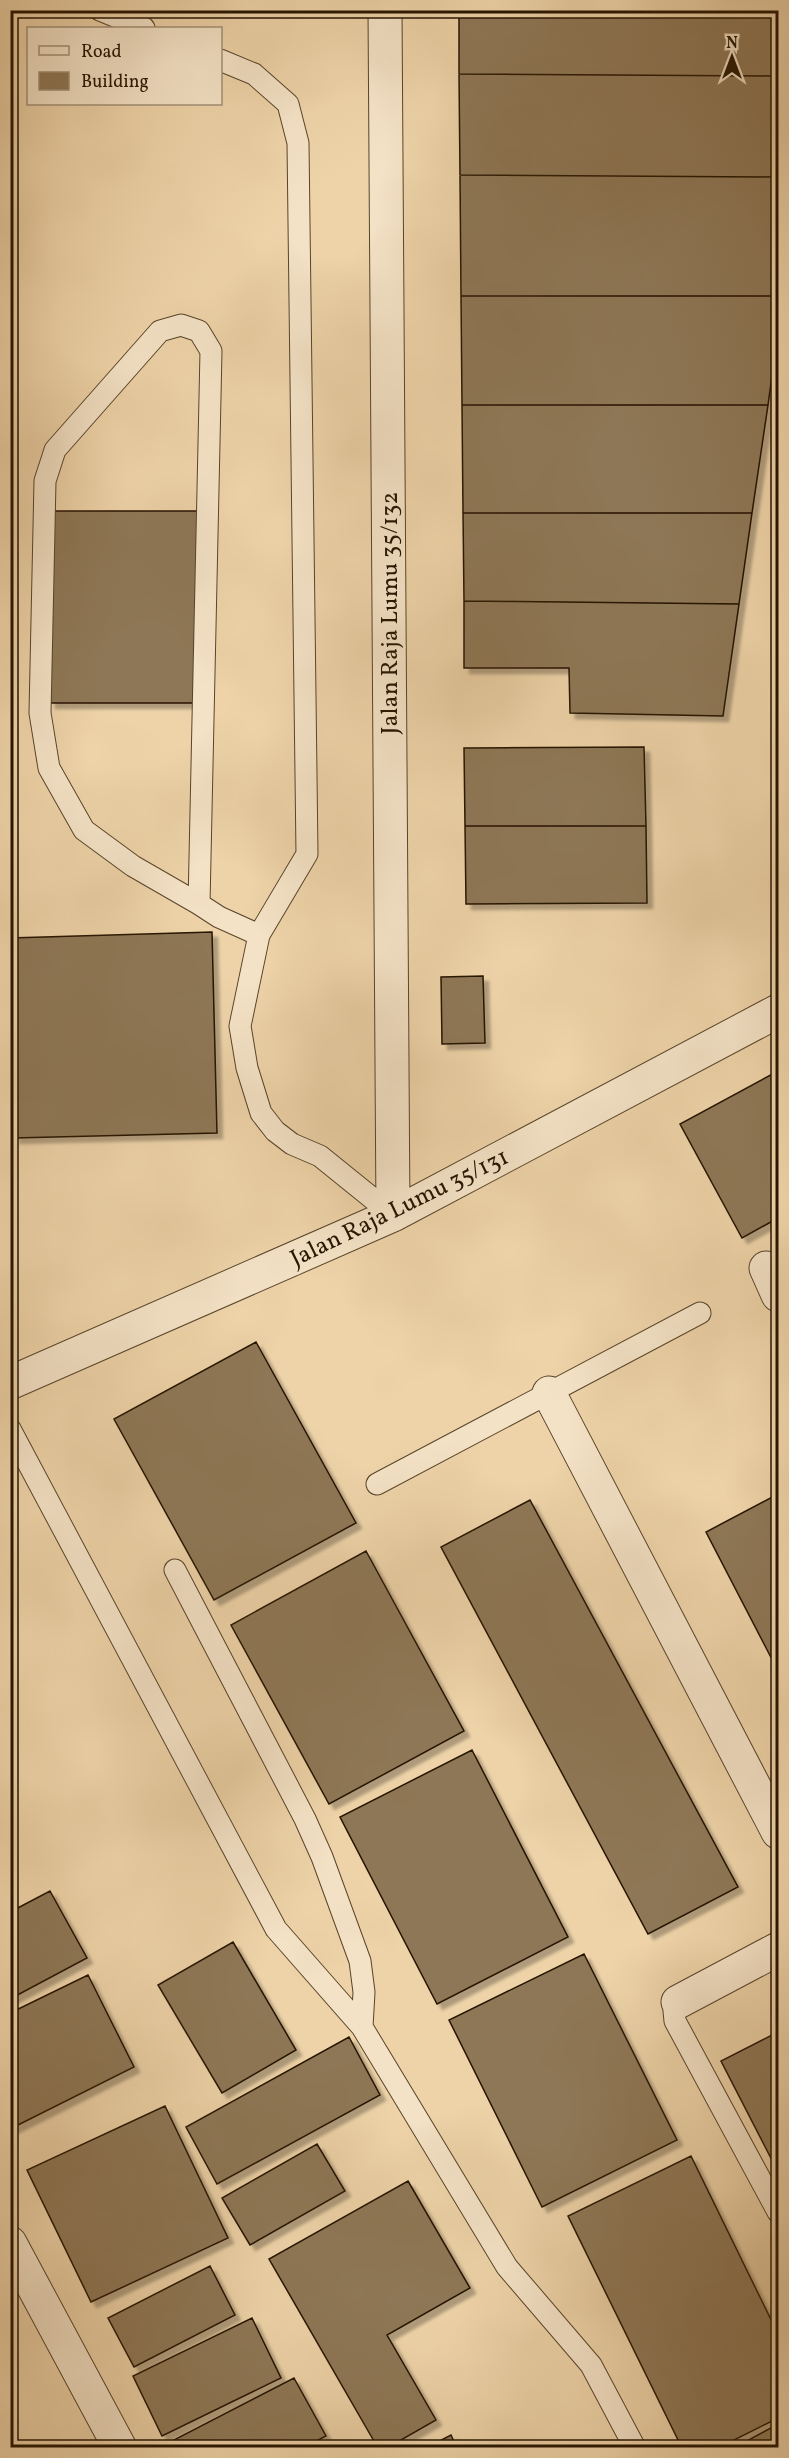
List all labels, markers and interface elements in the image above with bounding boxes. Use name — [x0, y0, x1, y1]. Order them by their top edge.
legend — [27, 27, 222, 105]
north arrow — [702, 27, 762, 87]
text: N — [726, 33, 738, 55]
text: Road — [81, 40, 122, 65]
text: Building — [81, 70, 149, 95]
street label: Jalan Raja Lumu 35/132 — [374, 492, 408, 734]
street label: Jalan Raja Lumu 35/131 — [285, 1141, 515, 1277]

